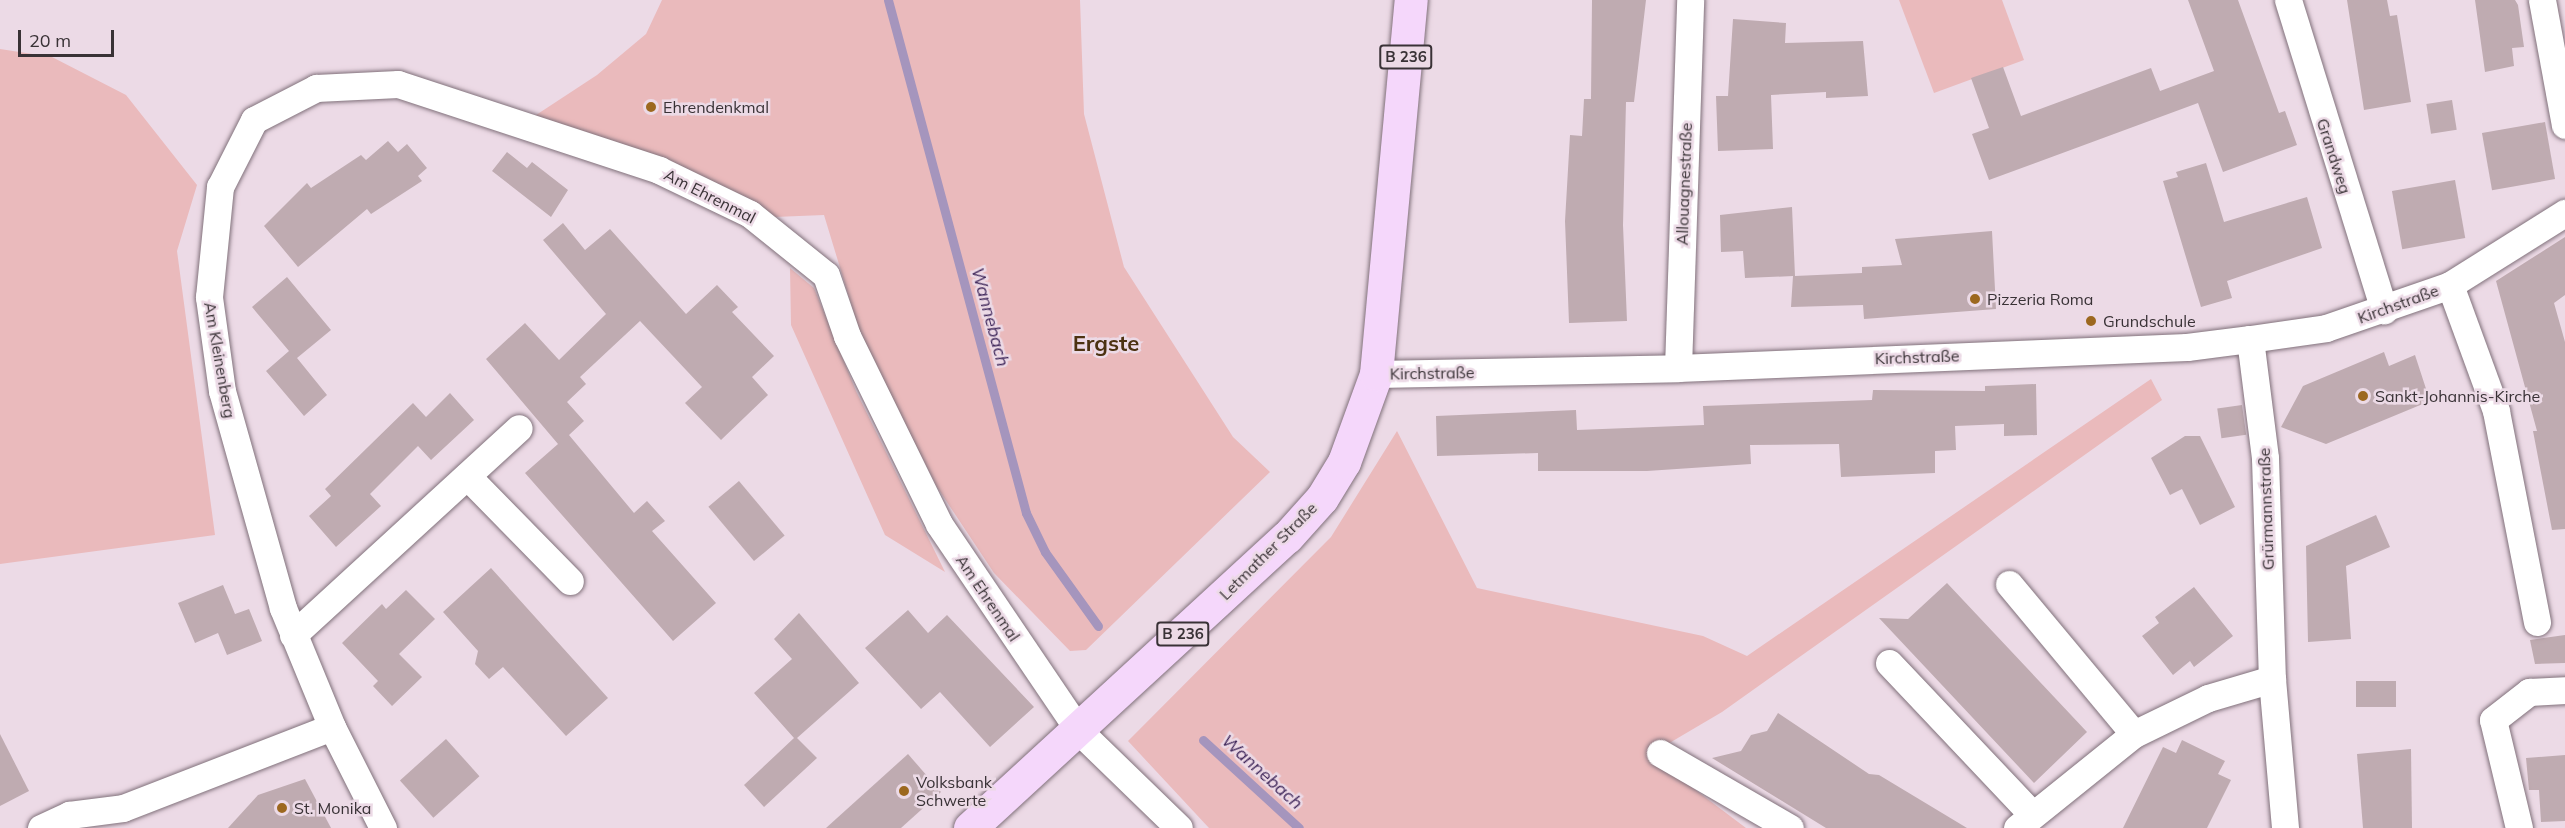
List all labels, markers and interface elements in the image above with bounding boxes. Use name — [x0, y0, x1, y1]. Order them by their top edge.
scale bar — [21, 18, 117, 56]
text: 20 m — [29, 29, 71, 52]
road number: B 236 — [1379, 45, 1433, 69]
place label: Ehrendenkmal — [663, 97, 769, 117]
marker: Ehrendenkmal — [644, 100, 658, 114]
street label: Grandweg — [2313, 116, 2355, 196]
street label: Allouagnestraße — [1672, 122, 1696, 246]
street label: Am Ehrenmal — [661, 165, 759, 227]
water label: Wannebach — [966, 265, 1014, 369]
street label: Kirchstraße — [2355, 281, 2441, 327]
place label: Pizzeria Roma — [1987, 289, 2093, 309]
marker: Pizzeria Roma — [1968, 292, 1982, 306]
street label: Am Kleinenberg — [200, 300, 240, 420]
place label: Grundschule — [2103, 311, 2196, 331]
marker: Grundschule — [2084, 314, 2098, 328]
district label: Ergste — [1073, 331, 1139, 357]
street label: Kirchstraße — [1874, 346, 1960, 368]
street label: Kirchstraße — [1390, 363, 1474, 383]
place label: Sankt-Johannis-Kirche — [2375, 386, 2540, 406]
marker: Sankt-Johannis-Kirche — [2356, 389, 2370, 403]
street label: Grürmannstraße — [2254, 447, 2278, 571]
street label: Letmather Straße — [1215, 498, 1321, 604]
street label: Am Ehrenmal — [952, 551, 1024, 645]
road number: B 236 — [1156, 622, 1210, 646]
water label: Wannebach — [1217, 730, 1307, 814]
place label: Volksbank Schwerte — [916, 772, 992, 810]
marker: Volksbank Schwerte — [897, 784, 911, 798]
place label: St. Monika — [294, 798, 371, 818]
marker: St. Monika — [275, 801, 289, 815]

